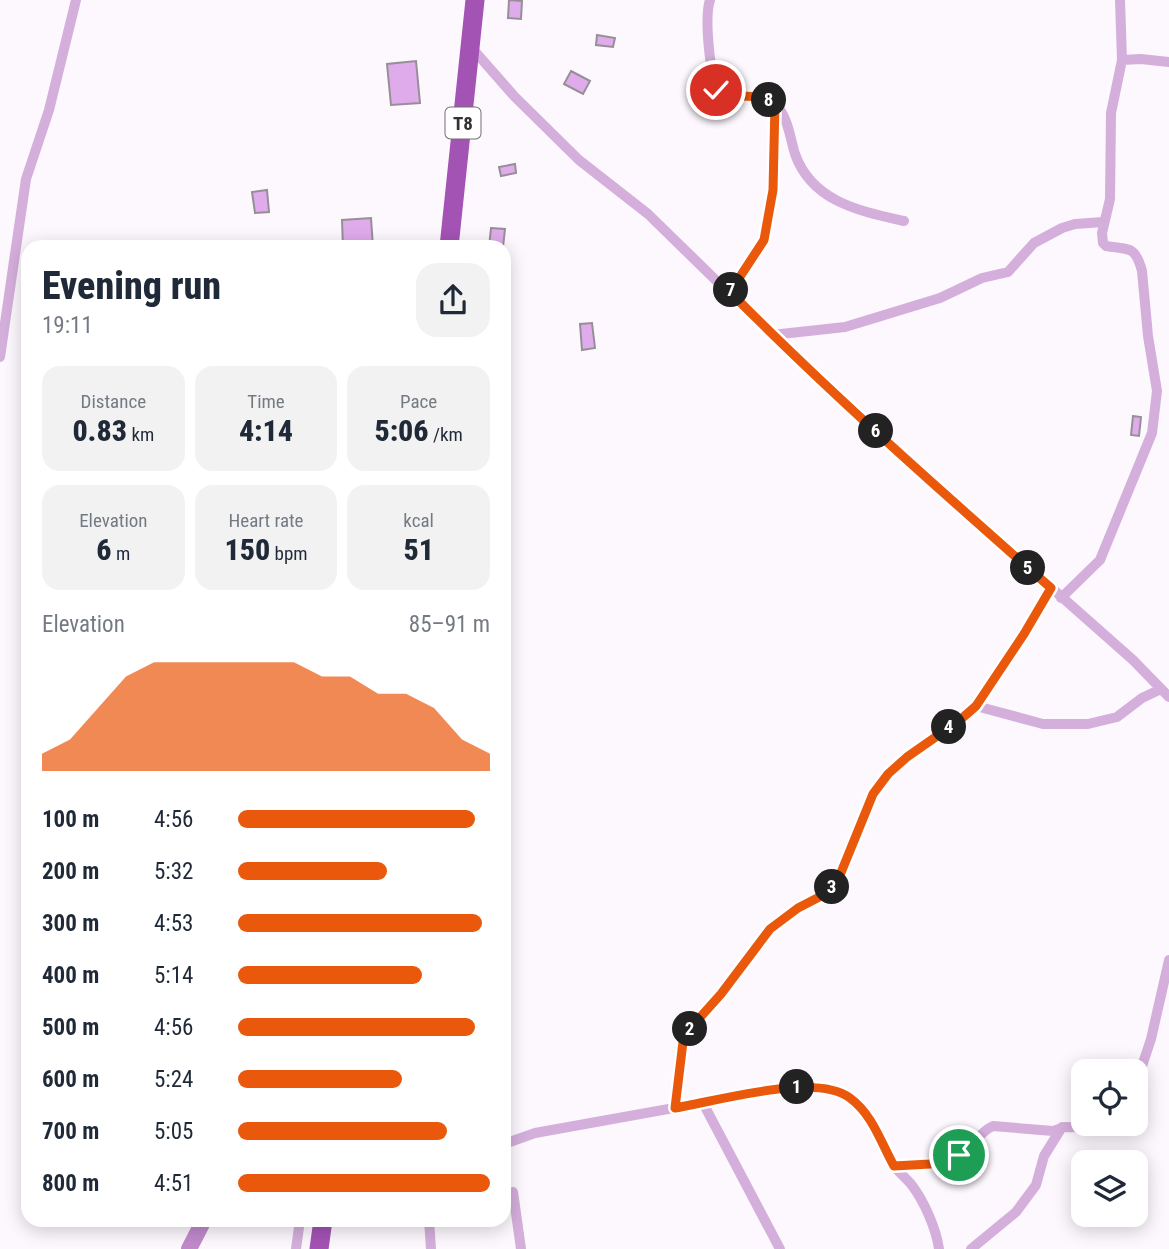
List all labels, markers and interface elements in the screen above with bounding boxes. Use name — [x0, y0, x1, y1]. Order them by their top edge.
pin — [686, 60, 746, 120]
icon: check — [697, 71, 735, 109]
pin: 8 — [752, 82, 786, 118]
text: 8 — [764, 88, 773, 111]
road number: T8 — [446, 108, 480, 139]
button: share — [416, 263, 490, 337]
text: Evening run — [42, 264, 221, 308]
pin: 7 — [714, 272, 748, 308]
text: 7 — [726, 278, 735, 301]
text: 19:11 — [42, 312, 93, 339]
text: Distance — [81, 390, 146, 413]
text: Time — [247, 390, 285, 413]
text: Pace — [400, 390, 437, 413]
text: 0.83 — [72, 413, 127, 448]
text: 4:14 — [239, 413, 293, 448]
text: 5:06 — [374, 413, 429, 448]
pin: 6 — [858, 414, 894, 448]
text: 6 — [871, 419, 880, 442]
text: km — [127, 423, 154, 446]
text: /km — [429, 423, 463, 446]
text: Elevation — [79, 509, 148, 532]
text: Heart rate — [228, 509, 304, 532]
text: kcal — [403, 509, 434, 532]
text: 6 — [96, 532, 112, 567]
text: 150 — [224, 532, 270, 567]
text: 51 — [403, 532, 434, 567]
text: m — [112, 542, 130, 565]
text: bpm — [270, 542, 308, 565]
pin: 5 — [1010, 550, 1046, 586]
text: 5 — [1023, 556, 1032, 579]
text: Elevation — [42, 611, 125, 638]
text: 85–91 m — [409, 611, 490, 638]
pin: 4 — [932, 710, 967, 744]
text: 4 — [944, 715, 953, 738]
text: 100 m — [42, 806, 99, 833]
text: 4:56 — [154, 806, 193, 833]
text: 200 m — [42, 858, 99, 885]
text: 5:32 — [154, 858, 193, 885]
pin: 3 — [814, 870, 850, 904]
text: 3 — [827, 875, 836, 898]
text: 300 m — [42, 910, 99, 937]
text: 4:53 — [154, 910, 193, 937]
text: 400 m — [42, 962, 99, 989]
text: 5:14 — [154, 962, 193, 989]
pin: 2 — [672, 1012, 708, 1046]
text: 500 m — [42, 1014, 99, 1041]
text: 4:56 — [154, 1014, 193, 1041]
text: 2 — [685, 1017, 694, 1040]
map controls — [1071, 1059, 1148, 1227]
button: locate — [1071, 1059, 1148, 1136]
text: 600 m — [42, 1066, 99, 1093]
text: 5:24 — [154, 1066, 193, 1093]
pin: 1 — [780, 1070, 814, 1104]
text: 1 — [792, 1075, 801, 1098]
text: 700 m — [42, 1118, 99, 1145]
text: 5:05 — [154, 1118, 193, 1145]
pin — [929, 1125, 989, 1185]
icon: arrive — [940, 1136, 978, 1174]
button: layers — [1071, 1150, 1148, 1227]
text: 800 m — [42, 1170, 99, 1197]
text: 4:51 — [154, 1170, 193, 1197]

